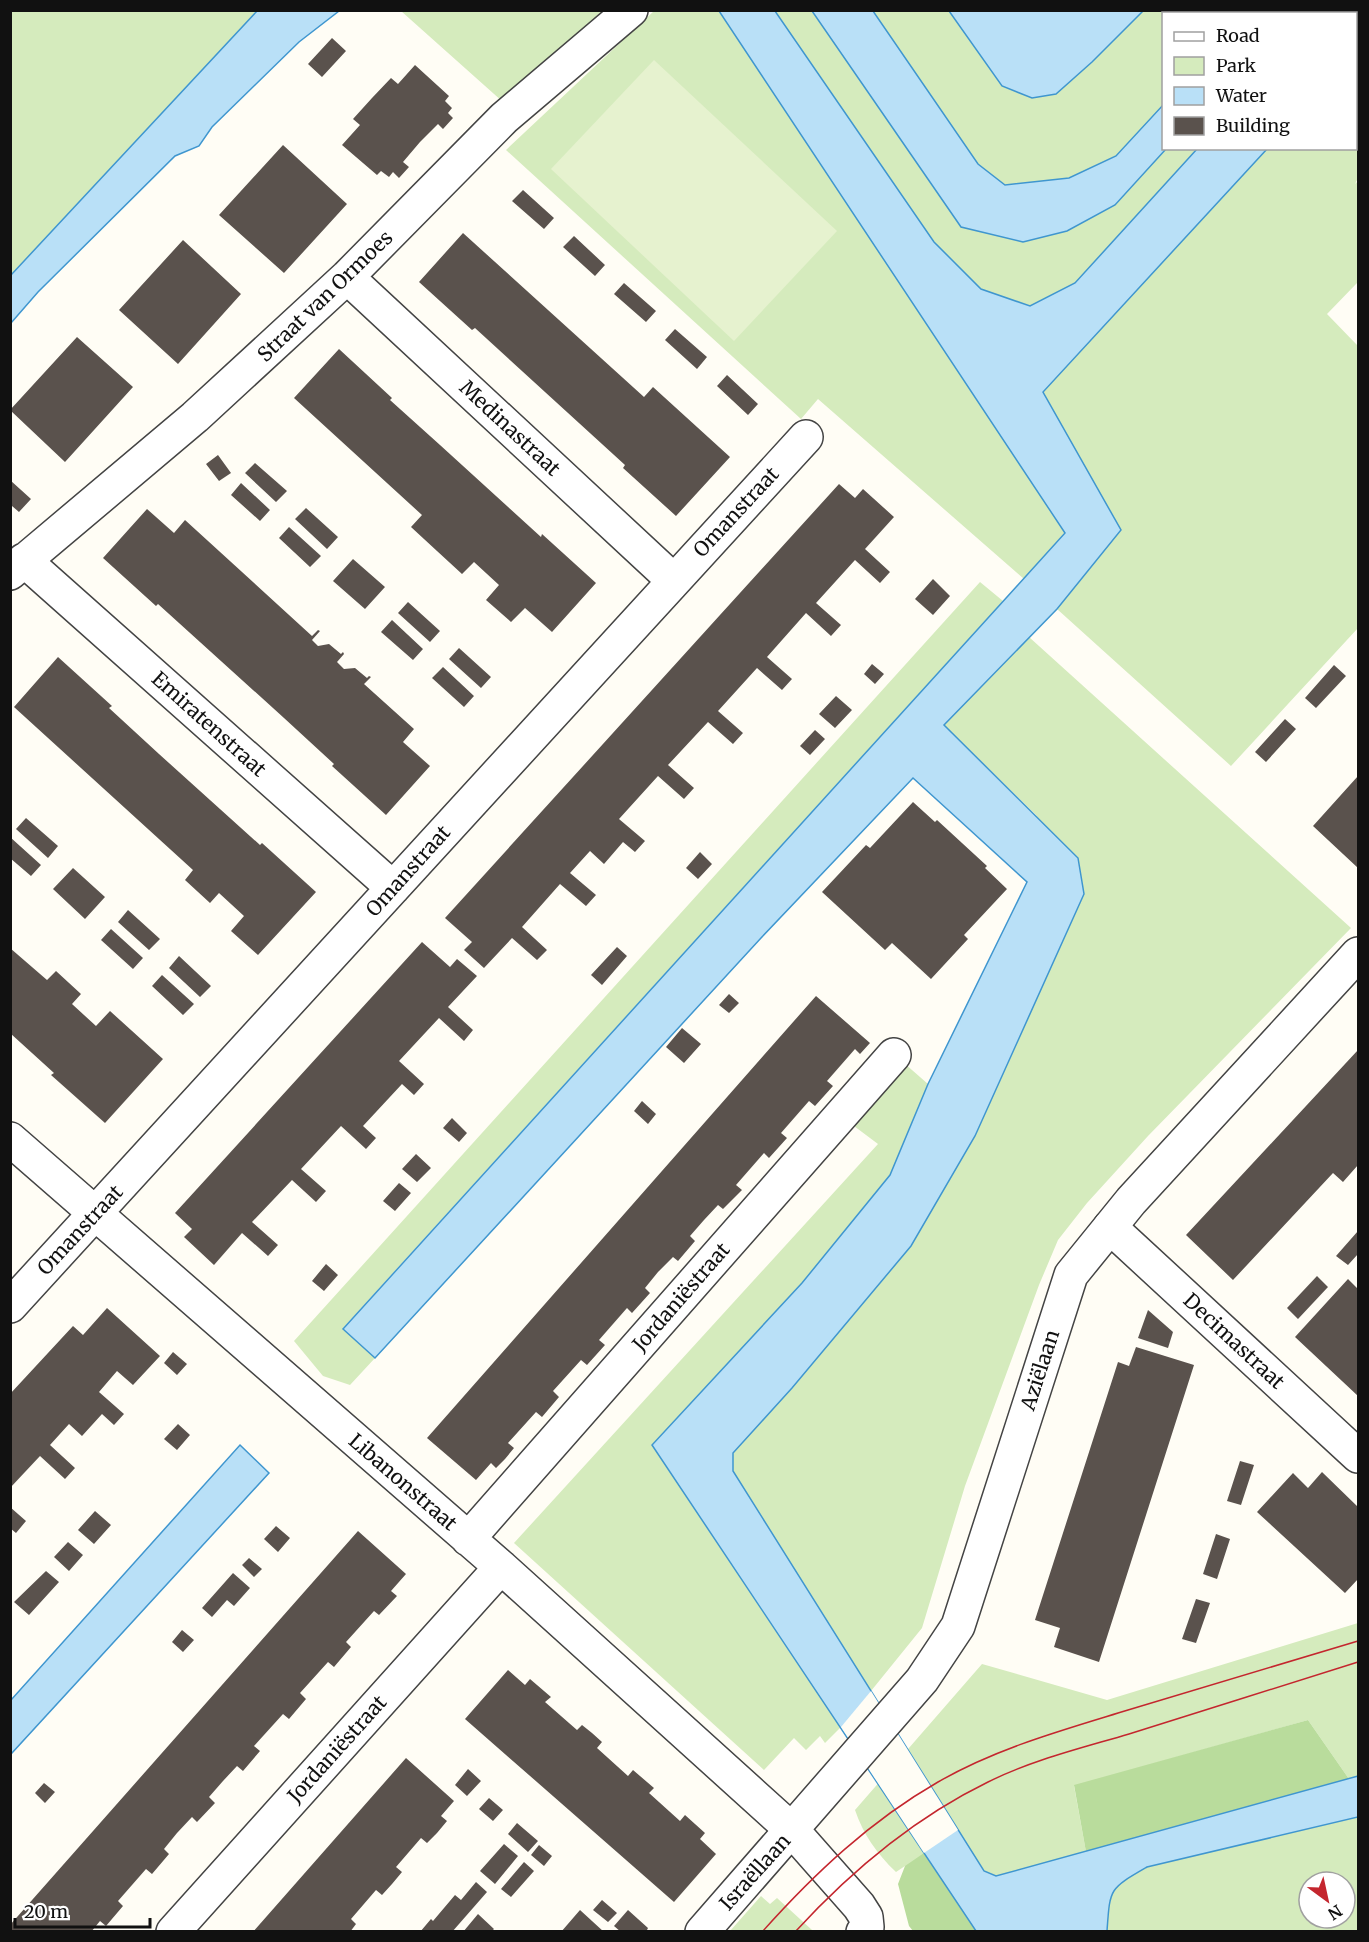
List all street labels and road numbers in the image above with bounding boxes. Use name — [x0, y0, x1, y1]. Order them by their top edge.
street label: Straat van Ormoes — [252, 225, 397, 367]
street label: Medinastraat — [455, 375, 566, 481]
street label: Omanstraat — [688, 461, 784, 562]
street label: Emiratenstraat — [147, 666, 272, 782]
street label: Omanstraat — [360, 820, 455, 921]
street label: Omanstraat — [32, 1179, 128, 1280]
street label: Jordaniëstraat — [626, 1237, 735, 1357]
street label: Decimastraat — [1179, 1287, 1290, 1394]
street label: Aziëlaan — [1014, 1326, 1064, 1414]
street label: Libanonstraat — [344, 1428, 463, 1536]
street label: Jordaniëstraat — [281, 1690, 391, 1808]
street label: Israëllaan — [714, 1828, 795, 1915]

